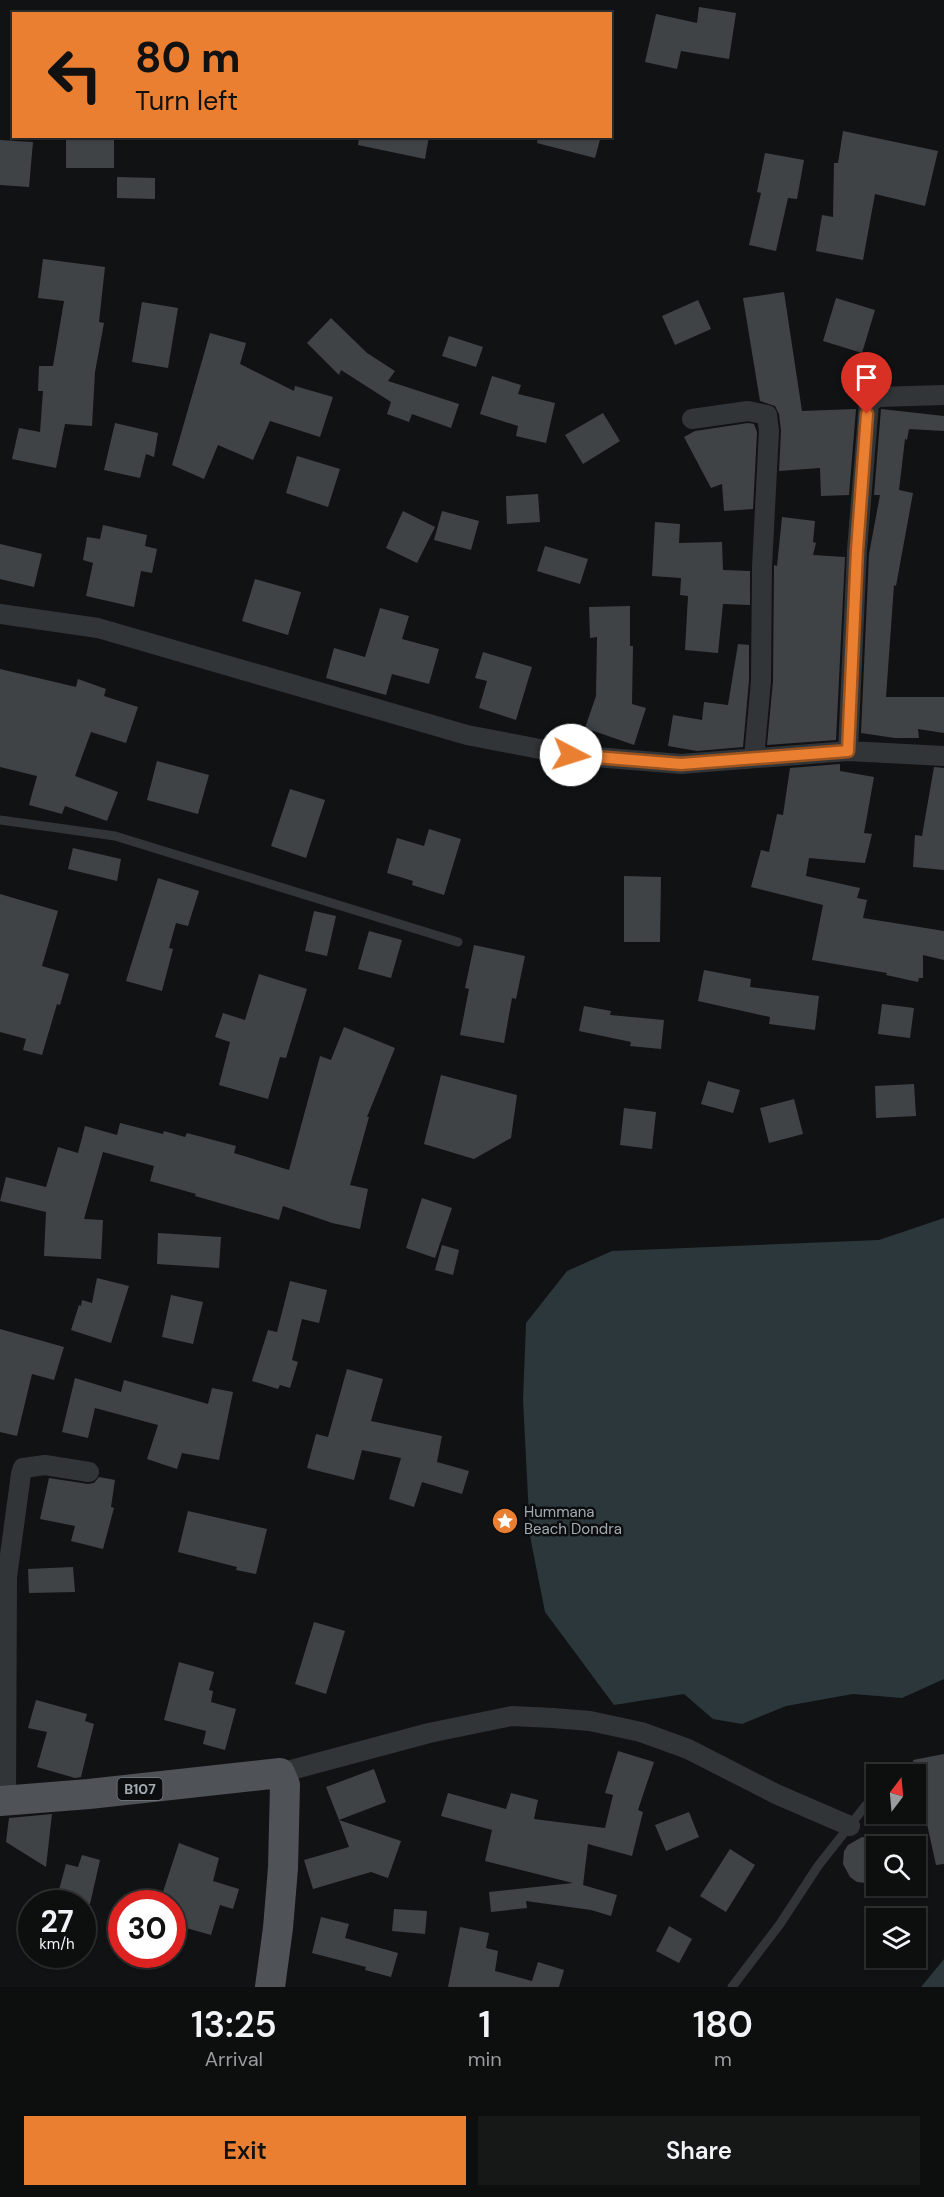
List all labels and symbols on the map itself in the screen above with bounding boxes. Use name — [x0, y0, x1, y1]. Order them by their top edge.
pin — [841, 352, 892, 414]
position arrow — [539, 723, 603, 787]
place label: Hummana Beach Dondra — [524, 1502, 622, 1539]
place icon: Hummana Beach Dondra — [490, 1506, 520, 1536]
north arrow — [866, 1764, 926, 1824]
road number: B107 — [118, 1778, 162, 1800]
speed limit sign: 30 — [108, 1890, 186, 1968]

